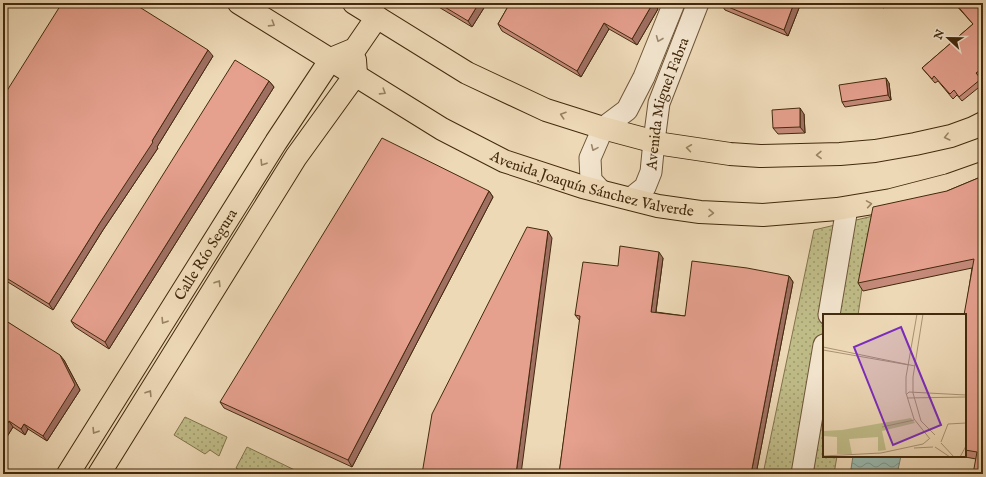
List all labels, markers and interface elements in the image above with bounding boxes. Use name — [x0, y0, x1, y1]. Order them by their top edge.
north arrow — [928, 18, 968, 58]
one-way arrow — [268, 19, 275, 27]
text: N — [931, 27, 948, 43]
street label: Avenida Miguel Fabra — [642, 34, 694, 172]
one-way arrow — [656, 36, 664, 43]
one-way arrow — [379, 87, 386, 95]
one-way arrow — [560, 112, 567, 120]
one-way arrow — [944, 132, 951, 141]
one-way arrow — [591, 144, 599, 152]
one-way arrow — [686, 144, 692, 153]
street label: Avenida Joaquín Sánchez Valverde — [486, 146, 695, 221]
one-way arrow — [816, 151, 822, 159]
one-way arrow — [260, 159, 268, 166]
one-way arrow — [865, 200, 872, 209]
street label: Calle Río Segura — [170, 205, 242, 304]
one-way arrow — [708, 208, 714, 217]
one-way arrow — [214, 280, 221, 287]
inset map — [823, 314, 966, 457]
one-way arrow — [161, 317, 169, 324]
one-way arrow — [145, 391, 152, 398]
one-way arrow — [93, 427, 100, 434]

